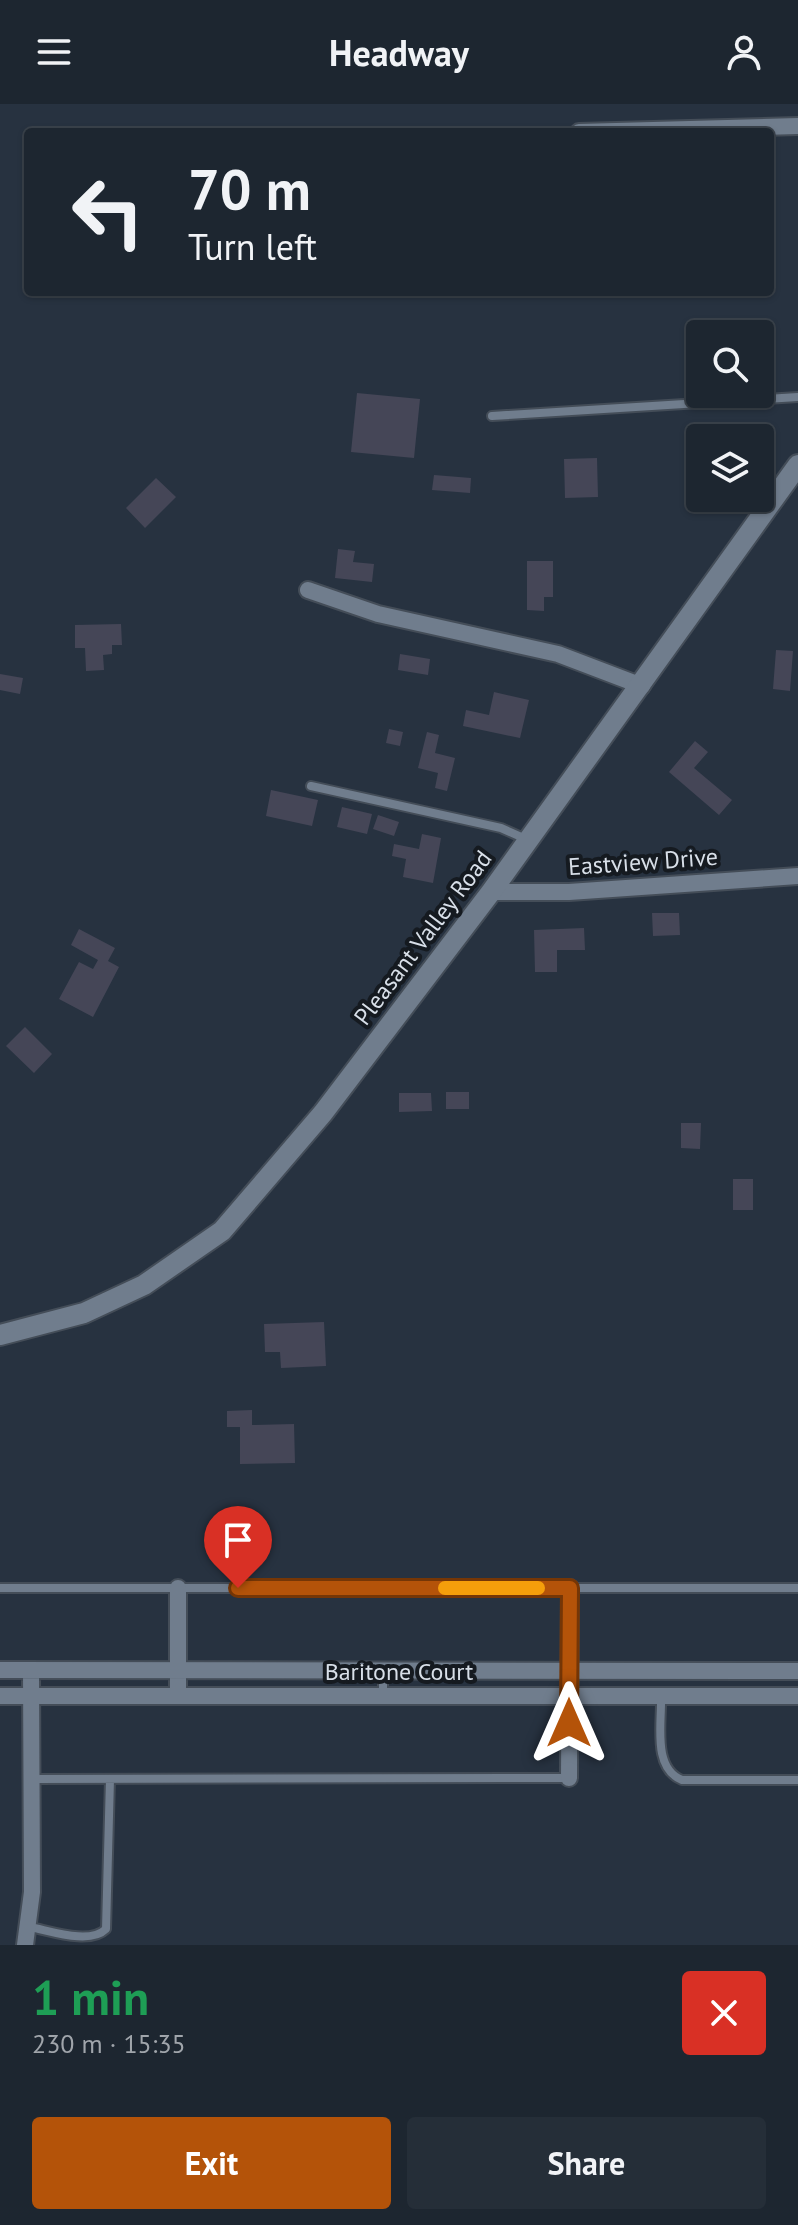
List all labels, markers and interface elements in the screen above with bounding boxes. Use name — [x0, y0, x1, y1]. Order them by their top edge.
text: Headway — [329, 29, 469, 76]
icon: menu — [32, 30, 76, 74]
icon: person — [722, 30, 766, 74]
text: 70 m — [188, 153, 311, 225]
icon: left — [56, 160, 160, 264]
text: Turn left — [188, 223, 317, 270]
map controls — [686, 320, 774, 512]
button: search — [686, 320, 774, 408]
button: layers — [686, 424, 774, 512]
street label: Eastview Drive — [567, 841, 719, 882]
street label: Pleasant Valley Road — [347, 844, 498, 1031]
pin — [204, 1506, 272, 1588]
icon: arrive — [216, 1518, 260, 1562]
street label: Baritone Court — [325, 1656, 473, 1687]
position arrow — [527, 1681, 611, 1765]
text: 1 min — [32, 1966, 149, 2028]
button: close — [682, 1971, 766, 2055]
text: 230 m · 15:35 — [32, 2027, 186, 2060]
button: Exit — [32, 2117, 391, 2209]
button: Share — [407, 2117, 766, 2209]

